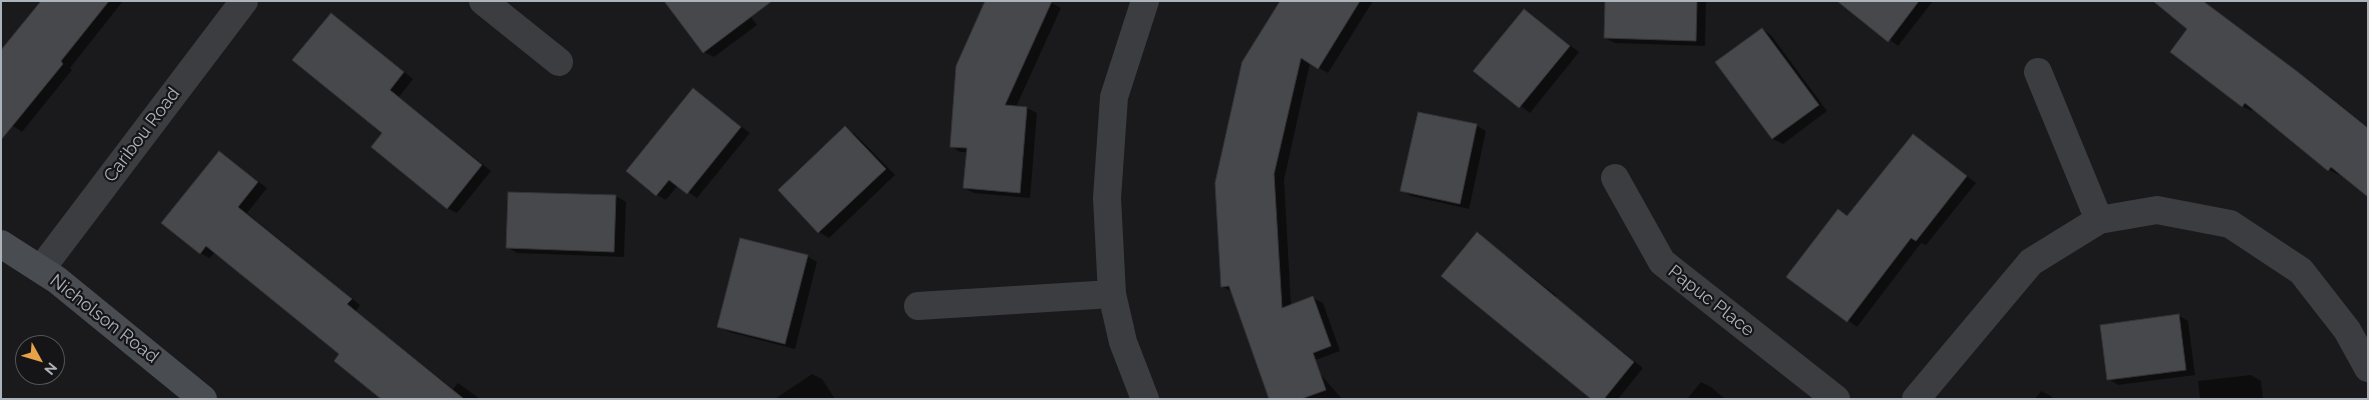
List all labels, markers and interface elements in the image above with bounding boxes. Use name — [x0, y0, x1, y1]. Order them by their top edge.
street label: Caribou Road — [99, 84, 185, 186]
street label: Papuc Place — [1664, 261, 1758, 341]
street label: Nicholson Road — [46, 270, 162, 368]
north arrow — [15, 335, 65, 385]

